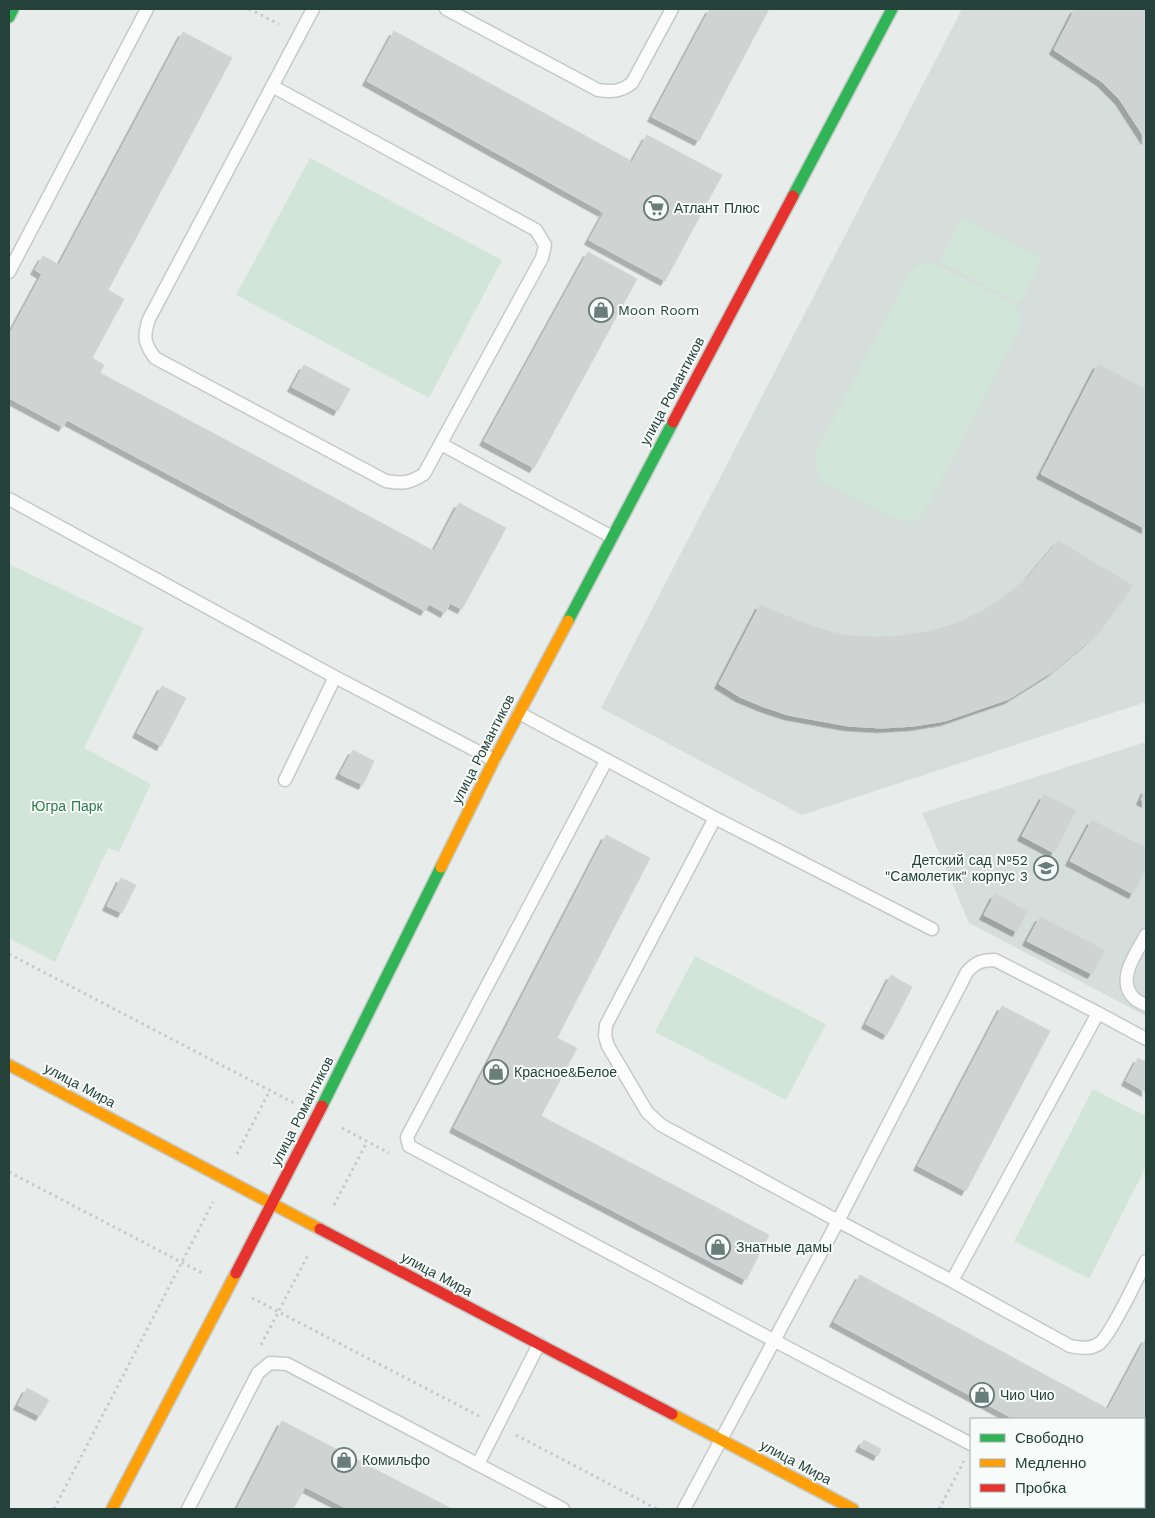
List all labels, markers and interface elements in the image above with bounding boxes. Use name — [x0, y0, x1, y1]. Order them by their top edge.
supermarket icon: Атлант Плюс — [643, 195, 669, 221]
place label: Атлант Плюс — [674, 200, 760, 216]
shop icon: Moon Room — [588, 297, 614, 323]
place label: Moon Room — [618, 302, 699, 318]
street label: улица Романтиков — [637, 334, 707, 448]
street label: улица Романтиков — [448, 692, 518, 806]
park label: Югра Парк — [31, 798, 104, 814]
place label: Детский сад №52 "Самолетик" корпус 3 — [885, 852, 1028, 884]
school or university icon: Детский сад №52 "Самолетик" корпус 3 — [1033, 855, 1059, 881]
street label: улица Романтиков — [267, 1054, 337, 1168]
shop icon: Красное&Белое — [483, 1059, 509, 1085]
street label: улица Мира — [42, 1060, 119, 1111]
place label: Красное&Белое — [514, 1064, 617, 1080]
shop icon: Знатные дамы — [705, 1234, 731, 1260]
place label: Знатные дамы — [736, 1239, 832, 1255]
street label: улица Мира — [399, 1249, 476, 1300]
shop icon: Чио Чио — [969, 1382, 995, 1408]
place label: Чио Чио — [1000, 1387, 1055, 1403]
legend — [970, 1418, 1145, 1508]
text: Свободно — [1015, 1429, 1084, 1447]
street label: улица Мира — [758, 1437, 835, 1488]
shop icon: Комильфо — [331, 1447, 357, 1473]
place label: Комильфо — [362, 1452, 430, 1468]
text: Медленно — [1015, 1454, 1086, 1472]
text: Пробка — [1015, 1479, 1067, 1497]

